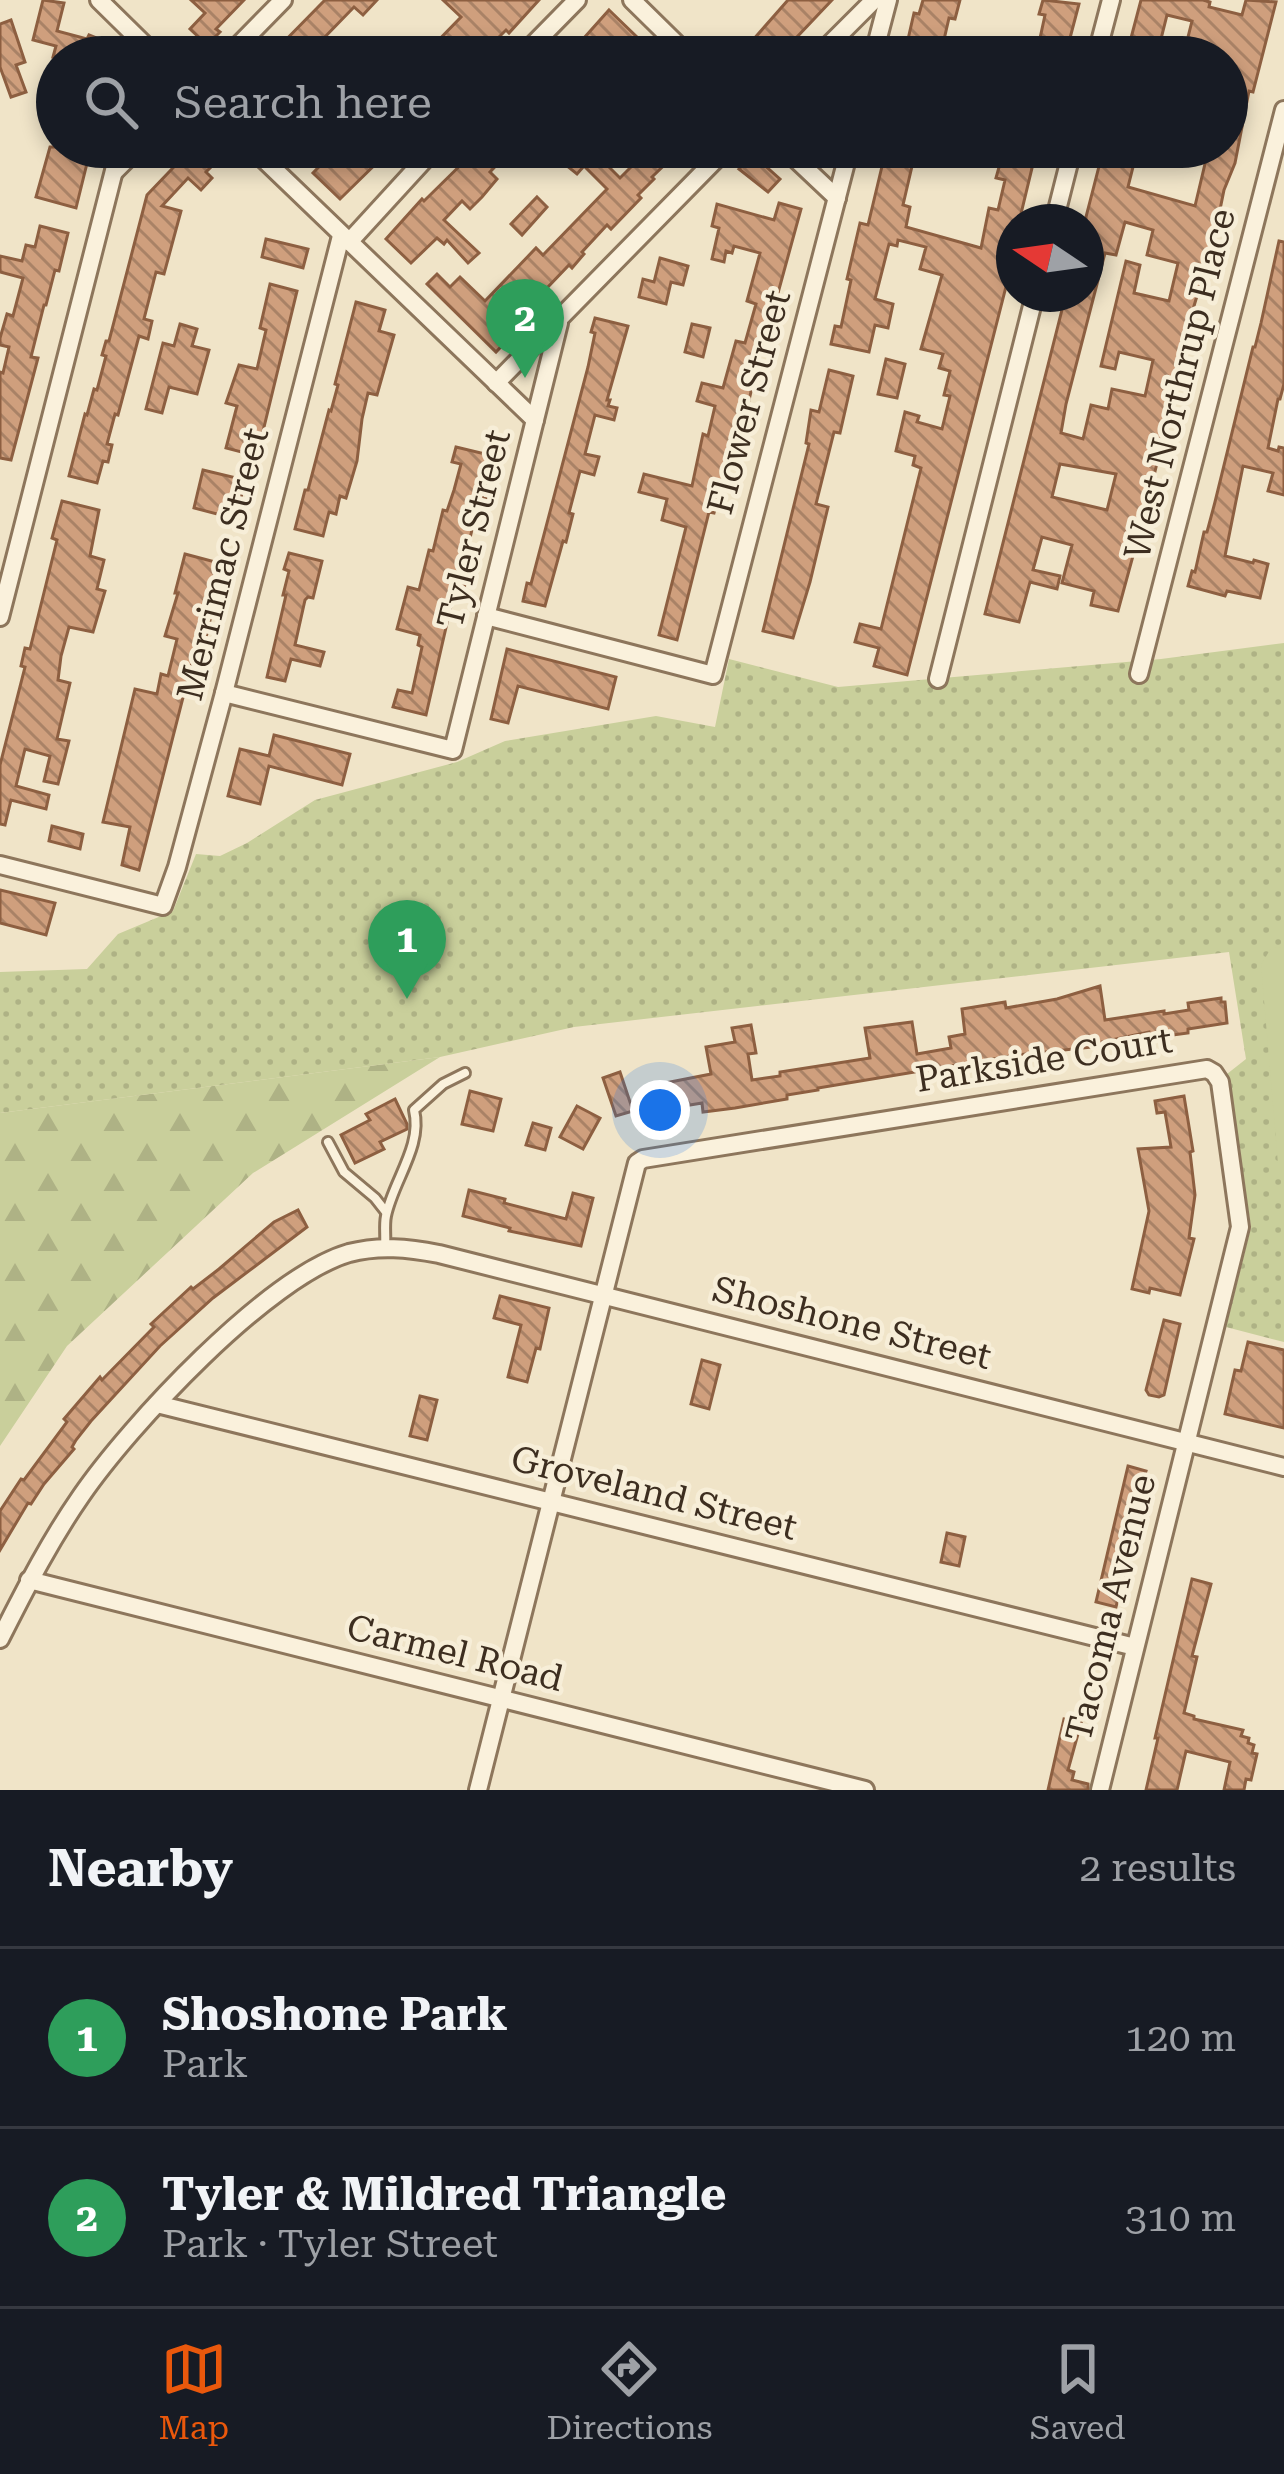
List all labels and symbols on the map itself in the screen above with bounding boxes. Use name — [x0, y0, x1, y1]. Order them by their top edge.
north arrow — [996, 204, 1104, 312]
street label: West Northrup Place — [1116, 204, 1244, 564]
pin: 2 — [486, 279, 564, 378]
street label: Flower Street — [699, 285, 799, 519]
street label: Merrimac Street — [169, 423, 277, 705]
street label: Tyler Street — [429, 425, 519, 633]
pin: 1 — [368, 900, 446, 999]
street label: Parkside Court — [913, 1019, 1175, 1101]
your location — [630, 1080, 690, 1140]
street label: Shoshone Street — [708, 1268, 996, 1378]
street label: Groveland Street — [507, 1437, 801, 1549]
street label: Tacoma Avenue — [1058, 1470, 1164, 1746]
street label: Carmel Road — [343, 1606, 567, 1700]

